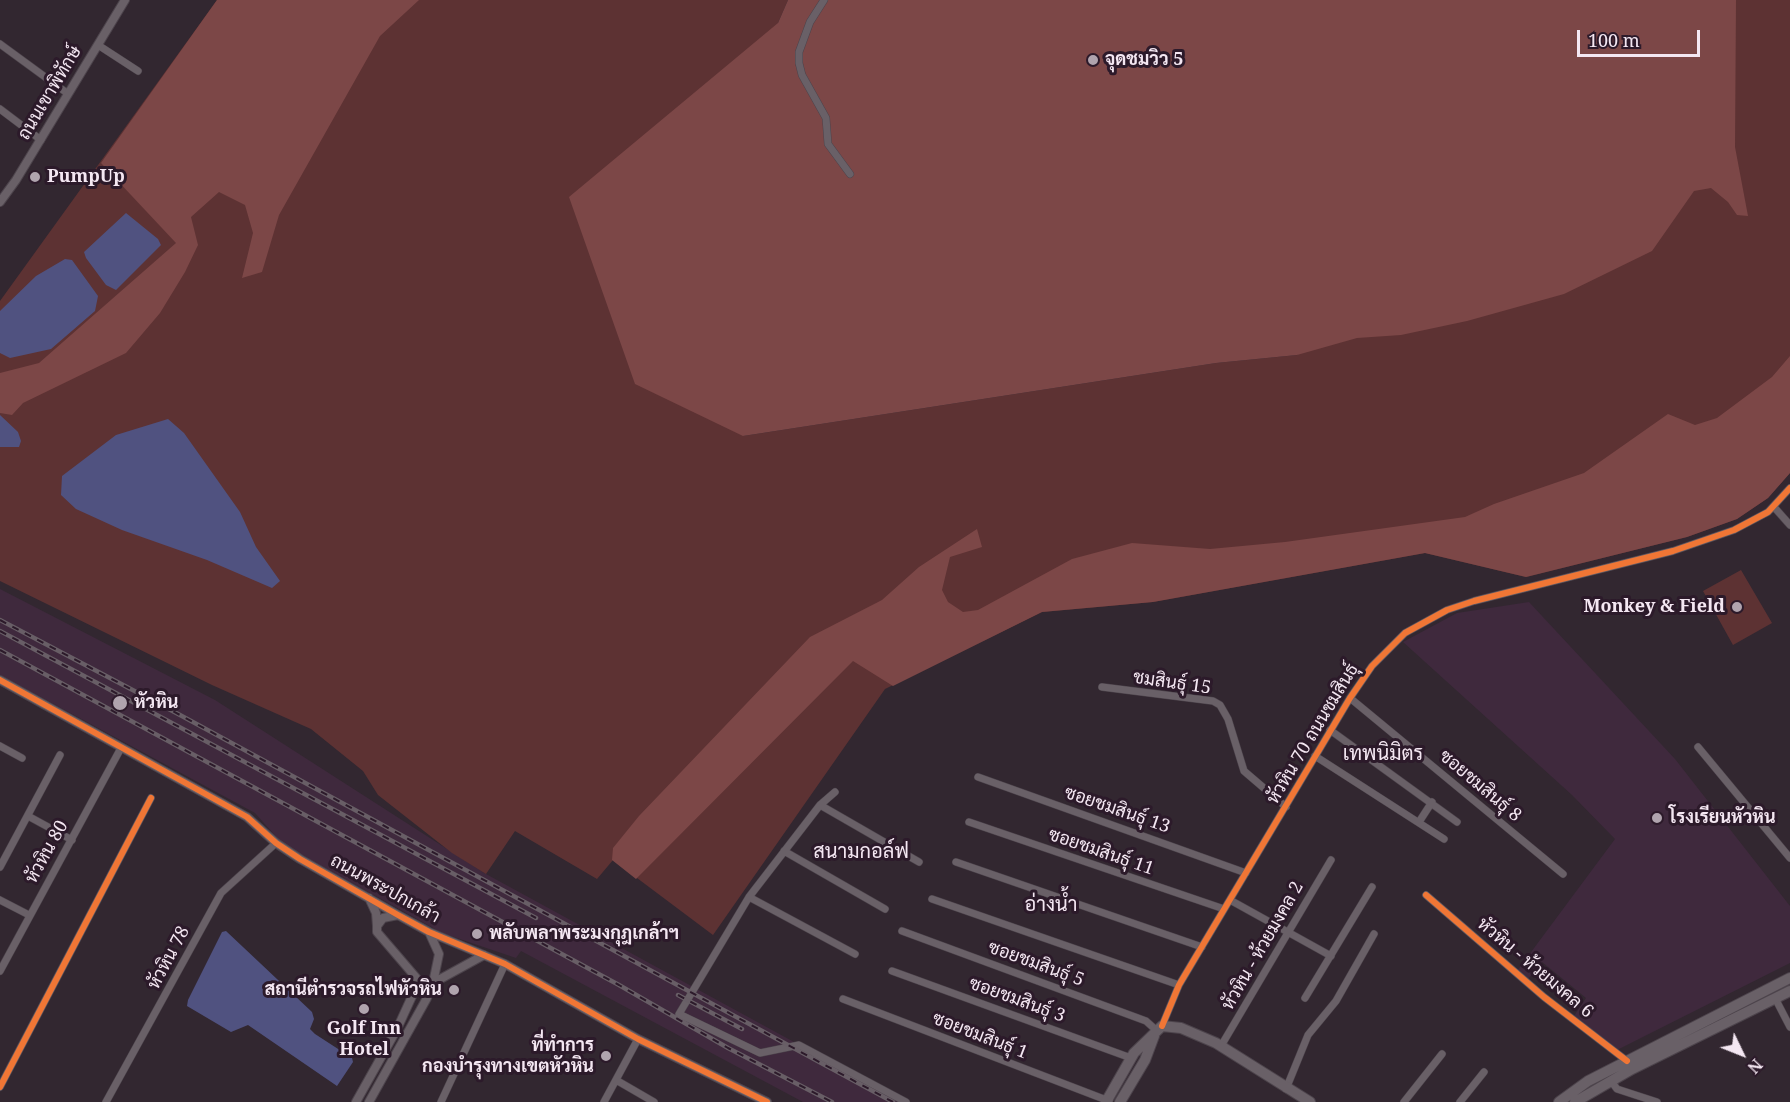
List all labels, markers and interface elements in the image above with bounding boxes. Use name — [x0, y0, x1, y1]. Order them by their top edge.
scale bar — [1580, 18, 1703, 56]
text: 100 m — [1588, 28, 1640, 52]
street label: ถนนเขาพิทักษ์ — [14, 42, 86, 144]
place label: จุดชมวิว 5 — [1105, 49, 1183, 71]
marker: จุดชมวิว 5 — [1086, 53, 1100, 67]
place label: PumpUp — [47, 166, 125, 188]
marker: PumpUp — [28, 170, 42, 184]
place label: Monkey & Field — [1583, 596, 1725, 618]
marker: Monkey & Field — [1730, 600, 1744, 614]
street label: หัวหิน 70 ถนนชมสินธุ์ — [1263, 660, 1363, 808]
street label: ชมสินธุ์ 15 — [1132, 667, 1212, 699]
place label: หัวหิน — [134, 692, 179, 714]
marker: หัวหิน — [111, 694, 129, 712]
district label: เทพนิมิตร — [1343, 742, 1423, 766]
street label: ซอยชมสินธุ์ 8 — [1435, 745, 1525, 827]
street label: ซอยชมสินธุ์ 13 — [1061, 782, 1173, 838]
place label: โรงเรียนหัวหิน — [1669, 807, 1776, 829]
marker: โรงเรียนหัวหิน — [1650, 811, 1664, 825]
street label: หัวหิน 80 — [21, 817, 73, 887]
street label: ซอยชมสินธุ์ 11 — [1045, 824, 1157, 880]
district label: สนามกอล์ฟ — [813, 840, 909, 864]
street label: ถนนพระปกเกล้า — [326, 850, 444, 928]
street label: หัวหิน - ห้วยมงคล 2 — [1217, 878, 1309, 1014]
district label: อ่างน้ำ — [1025, 893, 1077, 917]
street label: หัวหิน - ห้วยมงคล 6 — [1473, 913, 1597, 1023]
street label: หัวหิน 78 — [143, 923, 195, 993]
place label: พลับพลาพระมงกุฎเกล้าฯ — [489, 923, 679, 945]
marker: พลับพลาพระมงกุฎเกล้าฯ — [470, 927, 484, 941]
street label: ซอยชมสินธุ์ 5 — [985, 937, 1087, 991]
street label: ซอยชมสินธุ์ 3 — [966, 973, 1068, 1027]
place label: สถานีตำรวจรถไฟหัวหิน — [265, 979, 442, 1001]
marker: สถานีตำรวจรถไฟหัวหิน — [447, 983, 461, 997]
marker: Golf Inn Hotel — [357, 1002, 371, 1016]
street label: ซอยชมสินธุ์ 1 — [929, 1008, 1031, 1064]
place label: Golf Inn Hotel — [327, 1018, 401, 1060]
north arrow — [1712, 1024, 1772, 1084]
place label: ที่ทำการ กองบำรุงทางเขตหัวหิน — [422, 1035, 594, 1078]
marker: ที่ทำการ กองบำรุงทางเขตหัวหิน — [599, 1049, 613, 1063]
text: N — [1743, 1054, 1768, 1078]

